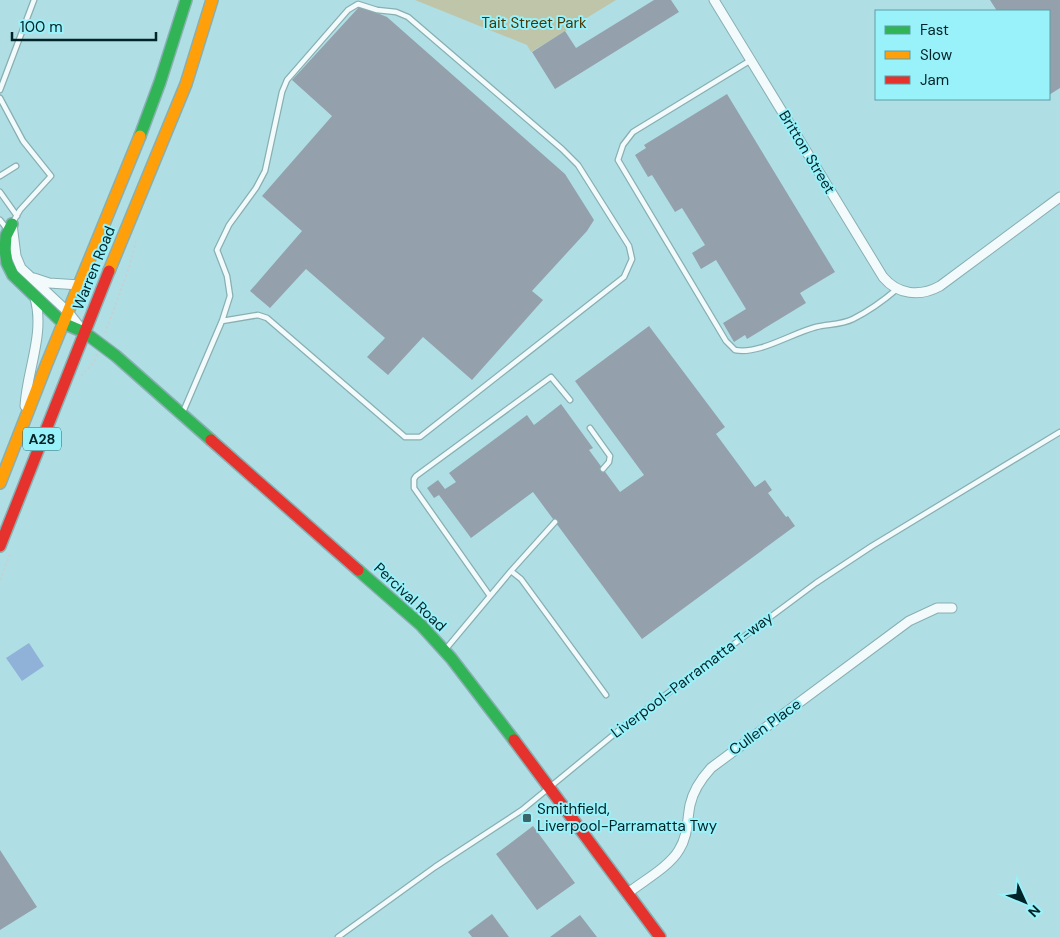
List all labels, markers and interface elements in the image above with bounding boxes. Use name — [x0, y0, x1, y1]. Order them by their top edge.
scale bar — [12, 10, 156, 42]
legend — [875, 10, 1050, 100]
park label: Tait Street Park — [481, 13, 587, 33]
text: 100 m — [20, 17, 63, 37]
text: Fast — [920, 20, 949, 40]
text: Slow — [920, 45, 953, 65]
text: Jam — [920, 70, 949, 90]
street label: Britton Street — [774, 107, 840, 197]
street label: Warren Road — [68, 223, 120, 313]
road number: A28 — [23, 428, 61, 450]
street label: Percival Road — [369, 558, 451, 636]
street label: Liverpool–Parramatta T-way — [607, 607, 778, 743]
street label: Cullen Place — [725, 694, 805, 760]
place label: Smithfield, Liverpool-Parramatta Twy — [537, 799, 718, 836]
marker: Smithfield, Liverpool-Parramatta Twy — [521, 812, 533, 824]
north arrow — [1000, 877, 1050, 927]
text: N — [1024, 901, 1044, 921]

